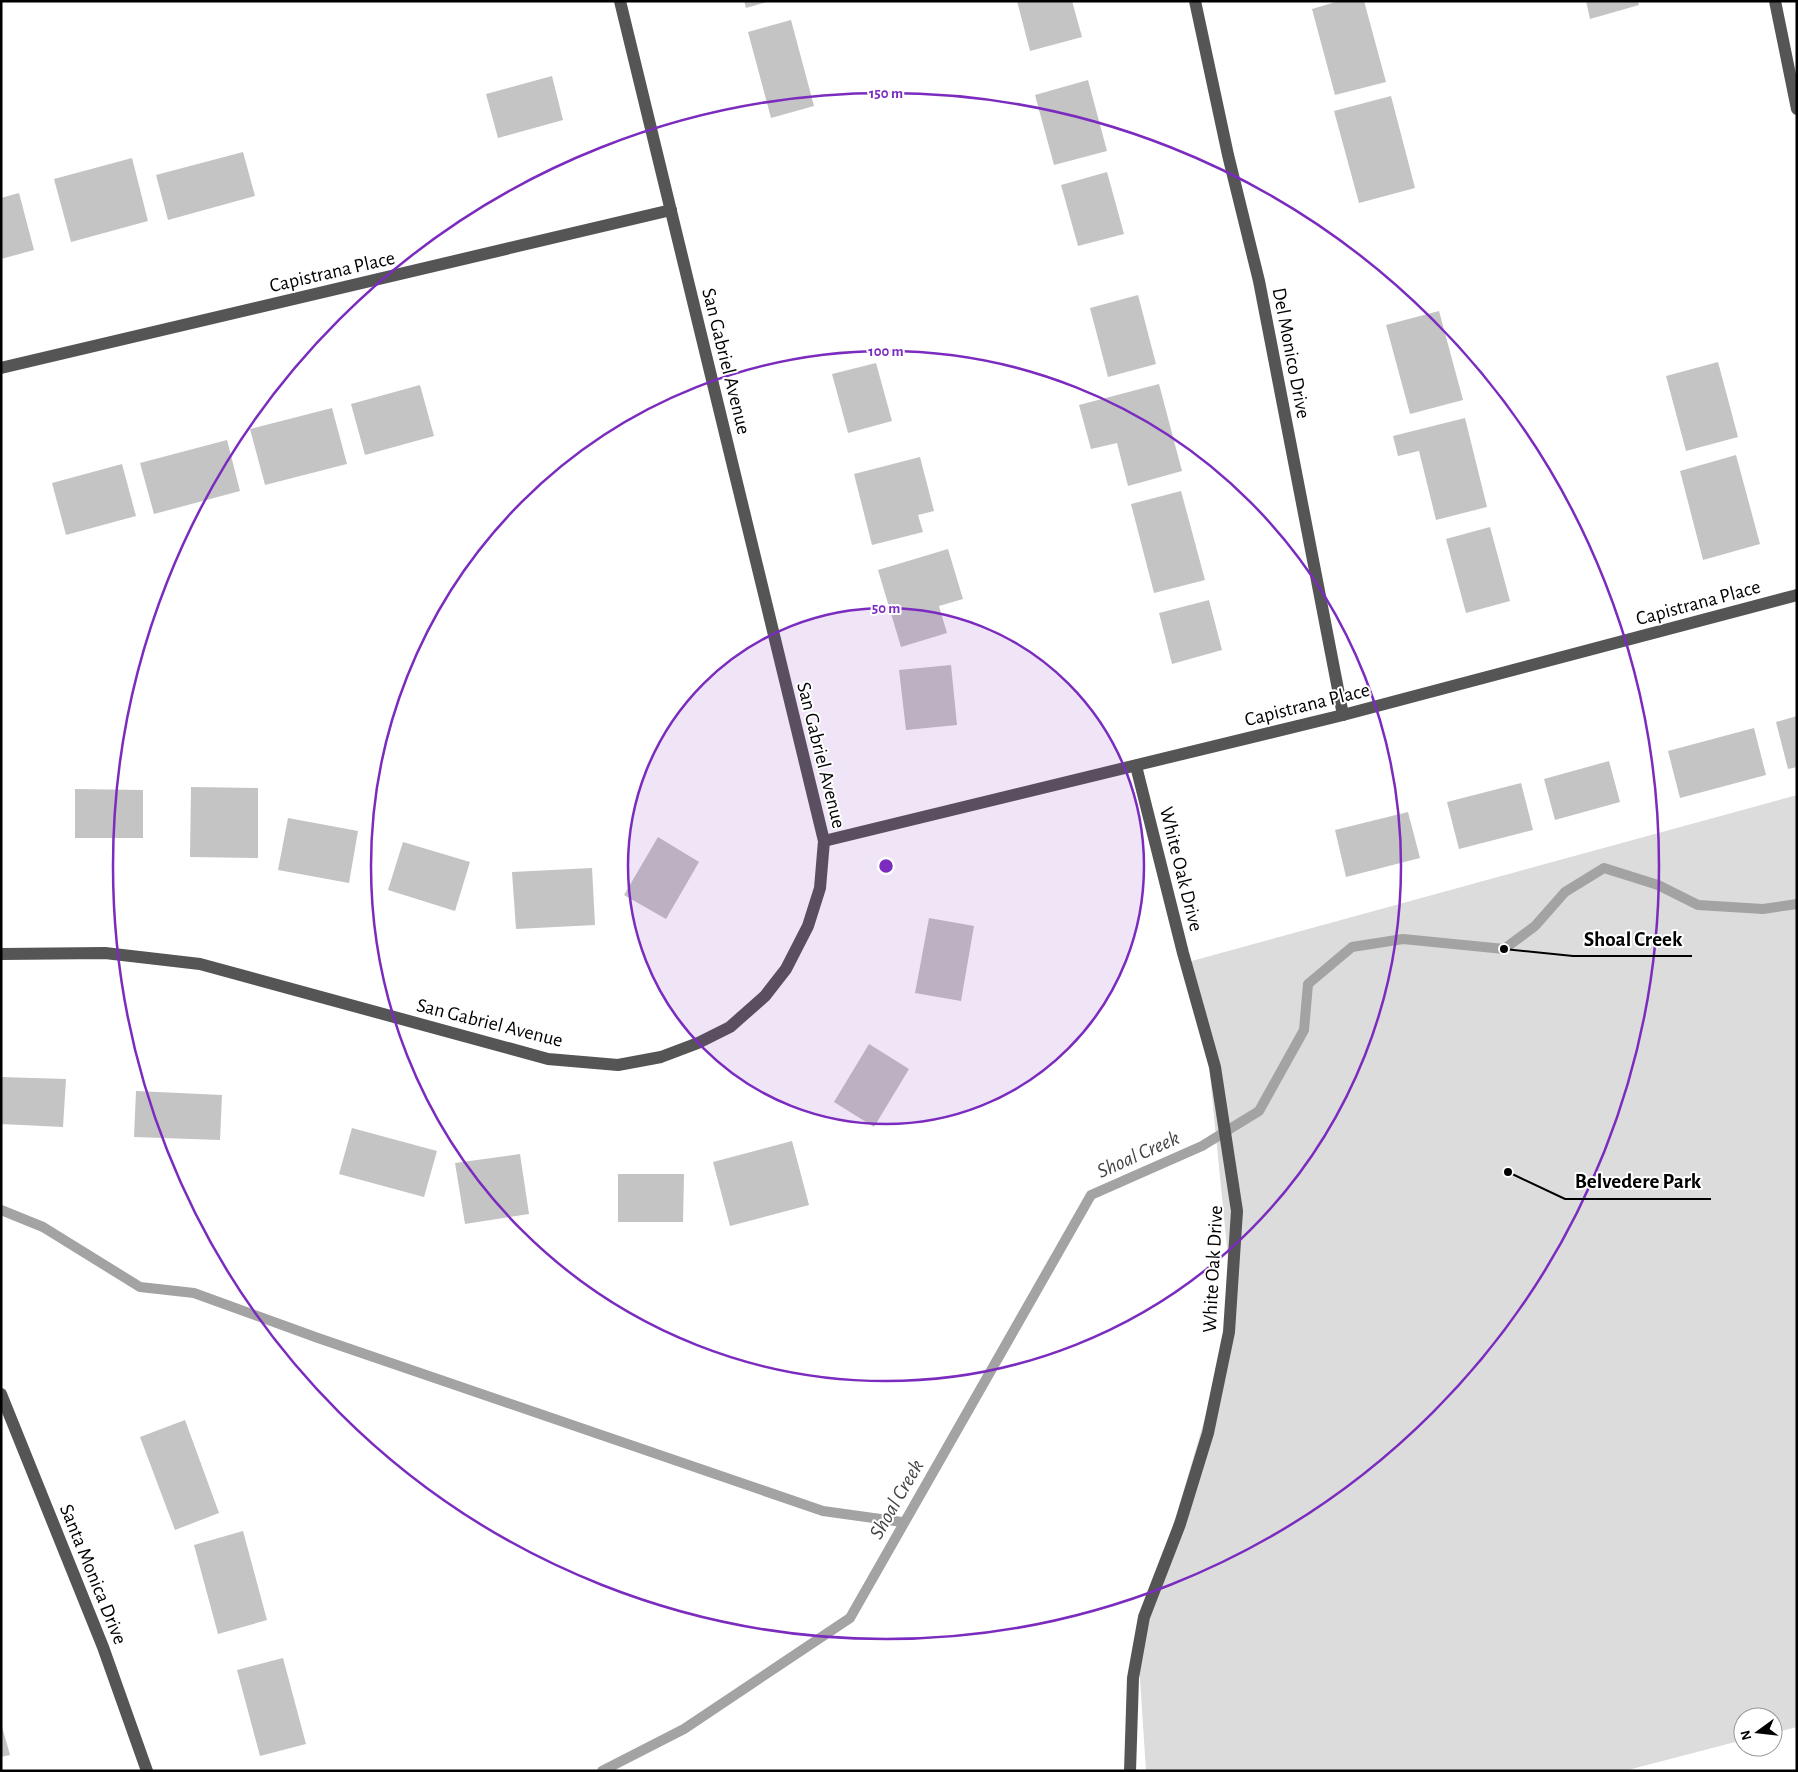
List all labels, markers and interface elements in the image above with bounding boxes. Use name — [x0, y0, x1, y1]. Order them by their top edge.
text: 150 m — [869, 86, 903, 101]
street label: Capistrana Place — [268, 248, 397, 296]
street label: San Gabriel Avenue — [698, 286, 754, 436]
street label: Del Monico Drive — [1269, 286, 1314, 420]
text: 100 m — [868, 344, 904, 359]
street label: Capistrana Place — [1634, 577, 1763, 629]
text: 50 m — [872, 601, 900, 616]
street label: San Gabriel Avenue — [793, 680, 849, 830]
street label: Capistrana Place — [1243, 680, 1372, 730]
street label: White Oak Drive — [1156, 805, 1206, 934]
centre of rings — [877, 857, 895, 875]
callout: Shoal Creek — [1573, 920, 1692, 956]
text: Shoal Creek — [1584, 929, 1683, 950]
street label: San Gabriel Avenue — [415, 995, 565, 1051]
water label: Shoal Creek — [1094, 1127, 1183, 1182]
callout: Belvedere Park — [1565, 1163, 1711, 1199]
text: Belvedere Park — [1575, 1171, 1702, 1192]
street label: White Oak Drive — [1200, 1205, 1226, 1333]
water label: Shoal Creek — [865, 1456, 928, 1542]
street label: Santa Monica Drive — [56, 1501, 130, 1647]
north arrow — [1733, 1707, 1783, 1757]
text: N — [1738, 1729, 1754, 1742]

